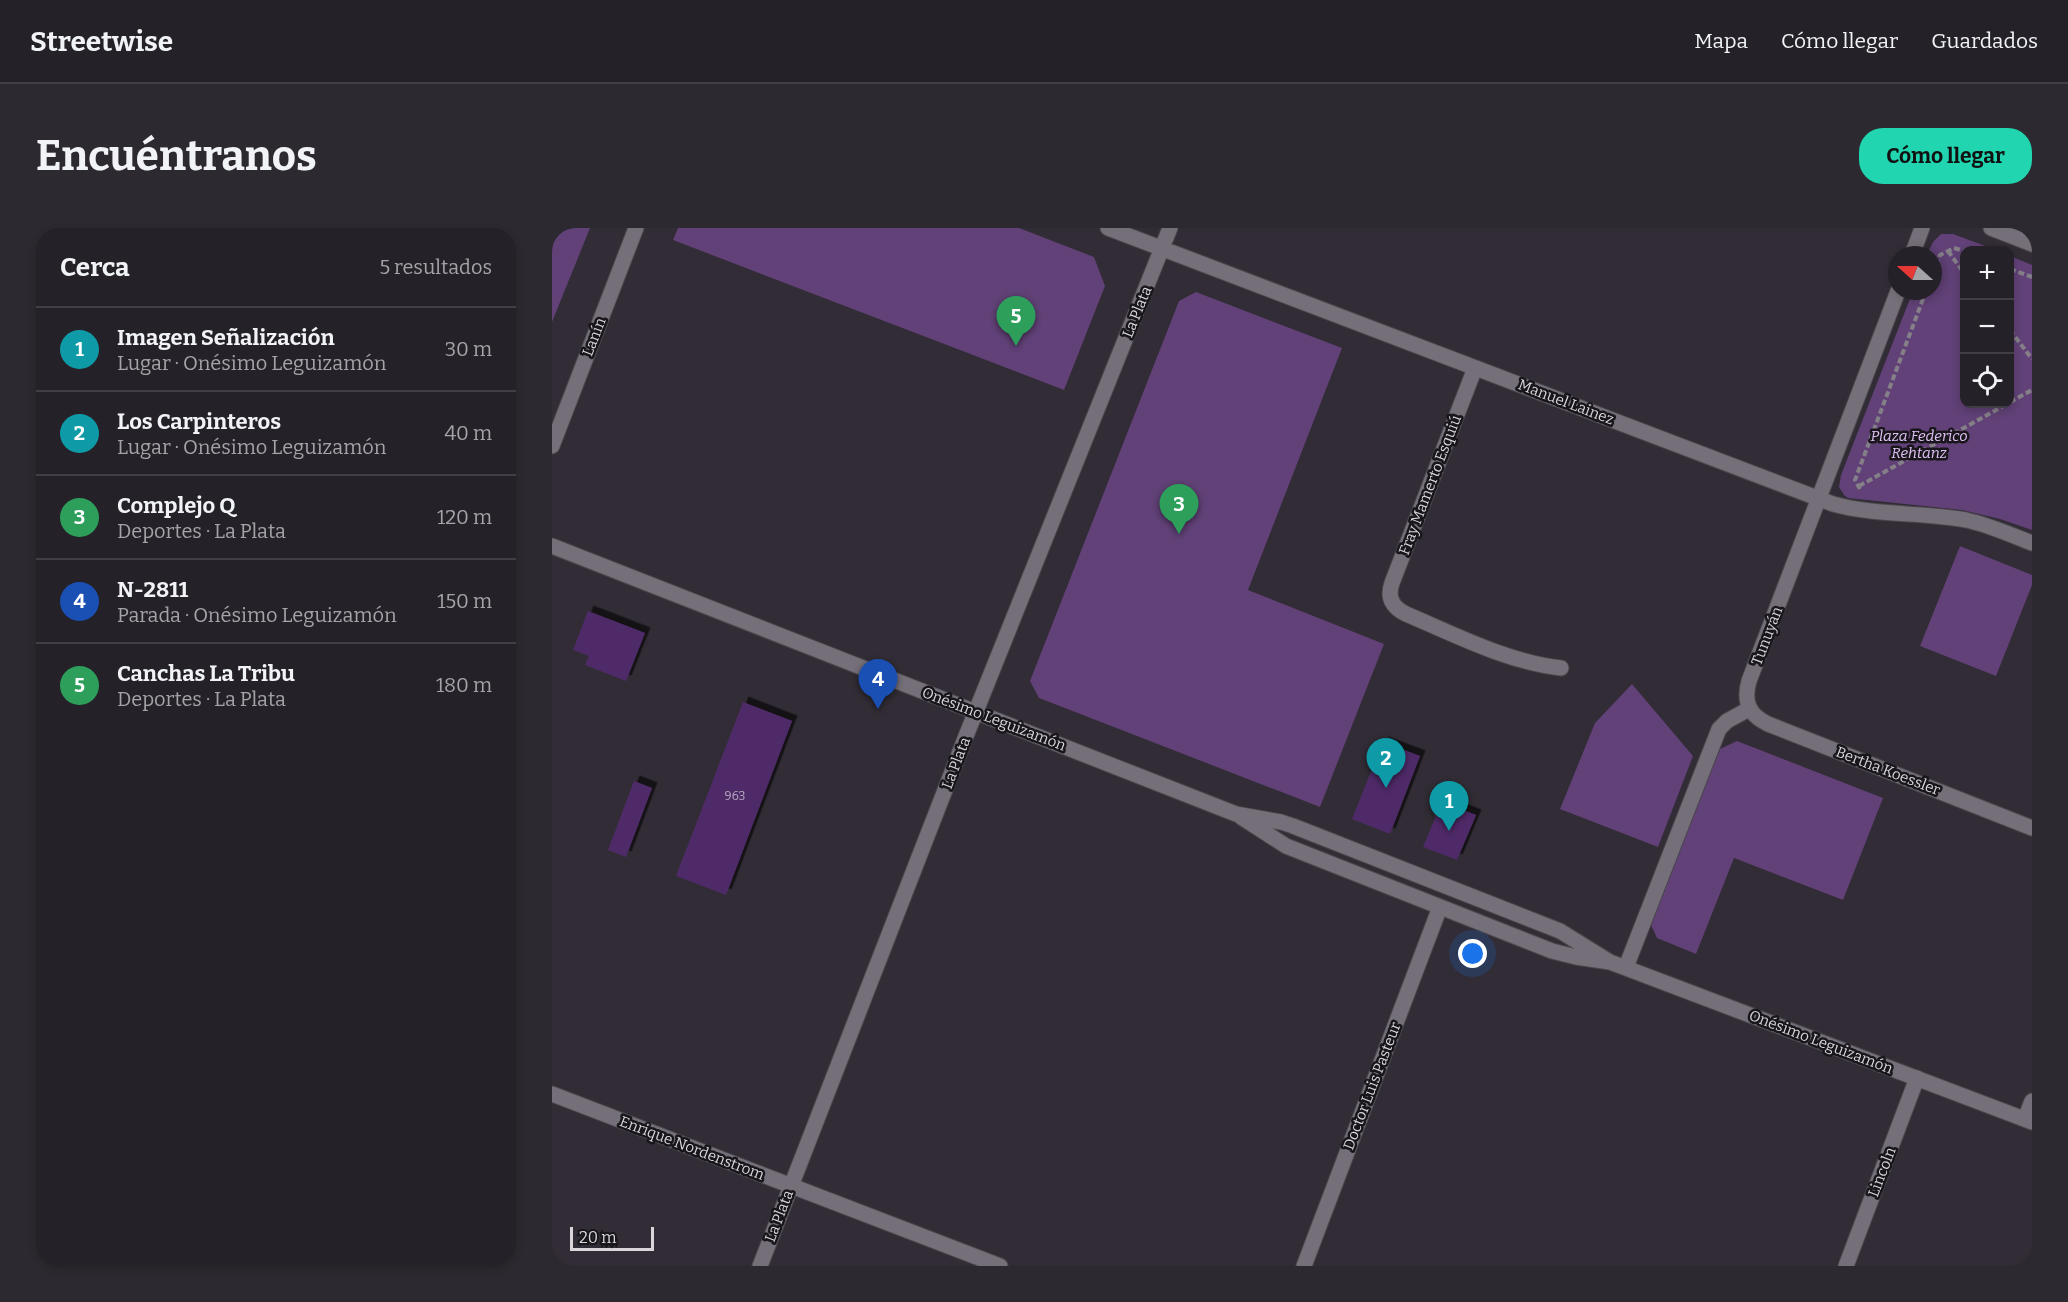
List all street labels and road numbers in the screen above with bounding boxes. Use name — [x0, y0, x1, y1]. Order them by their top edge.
street label: La Plata — [1119, 284, 1155, 340]
street label: Lanín — [578, 315, 610, 359]
street label: Manuel Lainez — [1515, 375, 1617, 429]
street label: Fray Mamerto Esquiú — [1395, 413, 1465, 557]
street label: Tunuyán — [1748, 604, 1787, 668]
street label: Onésimo Leguizamón — [920, 683, 1069, 755]
street label: La Plata — [938, 735, 974, 791]
street label: Bertha Koessler — [1833, 743, 1943, 799]
street label: Onésimo Leguizamón — [1747, 1006, 1896, 1078]
street label: Doctor Luis Pasteur — [1339, 1019, 1405, 1153]
street label: Enrique Nordenstrom — [617, 1112, 768, 1184]
street label: Lincoln — [1864, 1144, 1900, 1199]
street label: La Plata — [761, 1188, 797, 1244]

